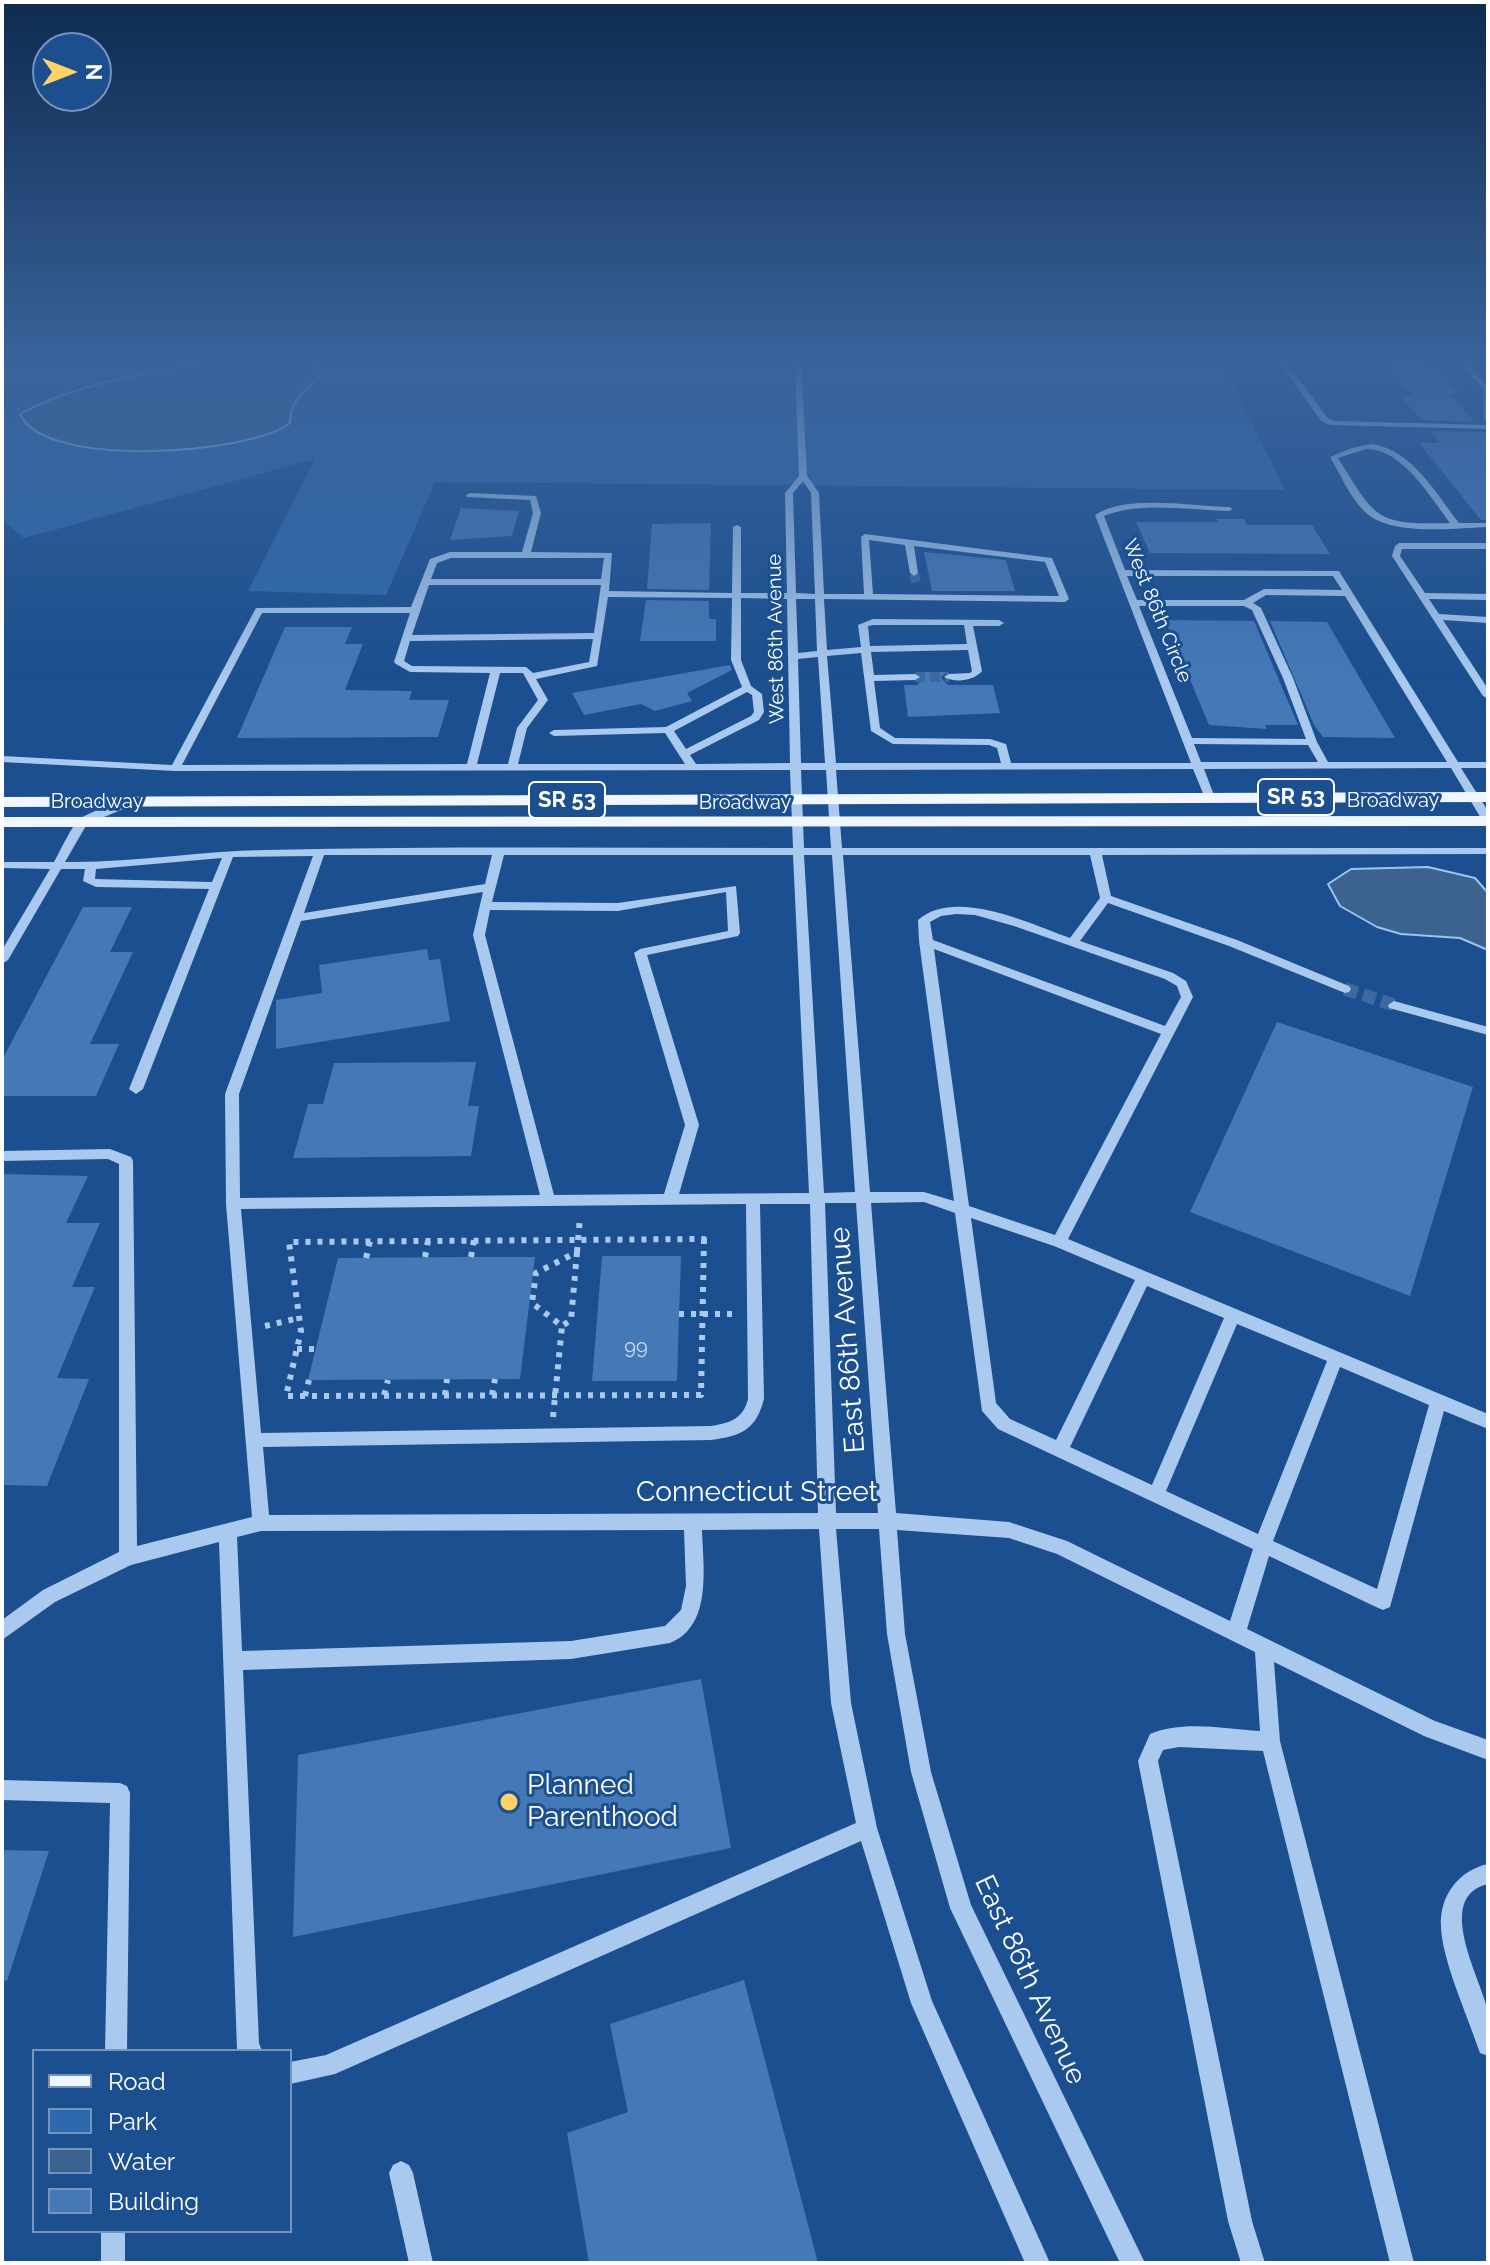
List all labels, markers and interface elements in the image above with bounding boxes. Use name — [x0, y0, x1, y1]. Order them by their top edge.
north arrow — [32, 32, 112, 112]
text: N — [81, 64, 107, 80]
street label: West 86th Circle — [1117, 536, 1197, 686]
street label: West 86th Avenue — [763, 554, 789, 724]
road number: SR 53 — [1258, 779, 1334, 815]
road number: SR 53 — [529, 782, 605, 818]
street label: Broadway — [1347, 789, 1439, 813]
street label: Broadway — [51, 790, 143, 814]
street label: Broadway — [699, 791, 791, 815]
street label: East 86th Avenue — [823, 1226, 873, 1454]
house number: 99 — [624, 1336, 648, 1360]
street label: Connecticut Street — [636, 1476, 878, 1510]
place label: Planned Parenthood — [527, 1769, 678, 1835]
marker: Planned Parenthood — [498, 1791, 520, 1813]
street label: East 86th Avenue — [967, 1870, 1093, 2090]
legend — [32, 2049, 292, 2233]
text: Road — [108, 2067, 166, 2096]
text: Park — [108, 2107, 157, 2136]
text: Water — [108, 2147, 175, 2176]
text: Building — [108, 2187, 199, 2216]

